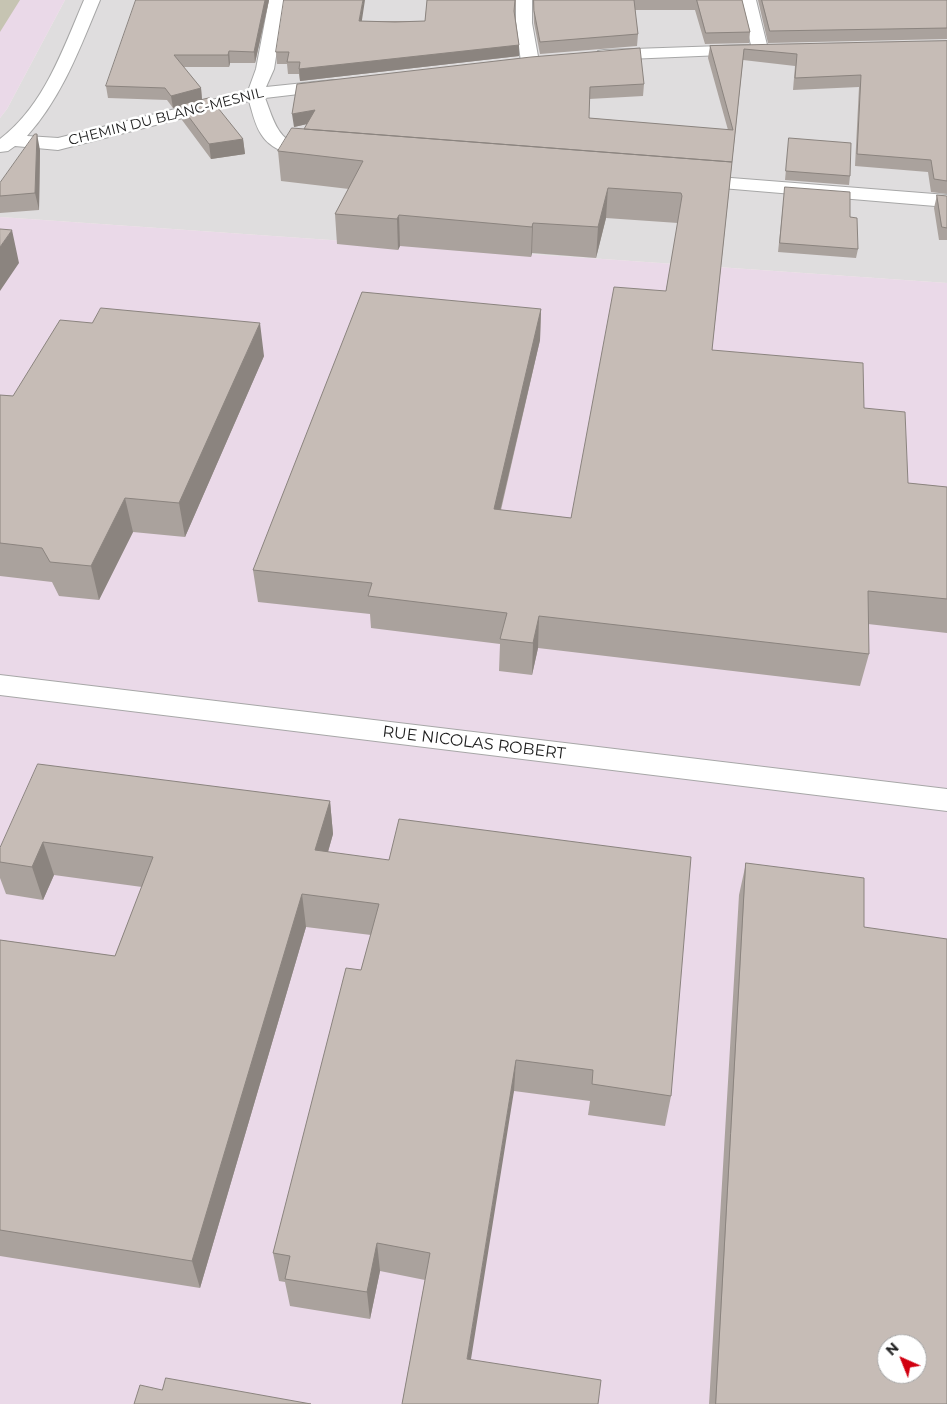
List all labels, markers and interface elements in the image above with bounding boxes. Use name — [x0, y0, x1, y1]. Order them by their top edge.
street label: CHEMIN DU BLANC-MESNIL — [67, 85, 265, 149]
street label: RUE NICOLAS ROBERT — [381, 722, 567, 764]
north arrow — [877, 1334, 927, 1384]
text: N — [882, 1339, 903, 1359]

